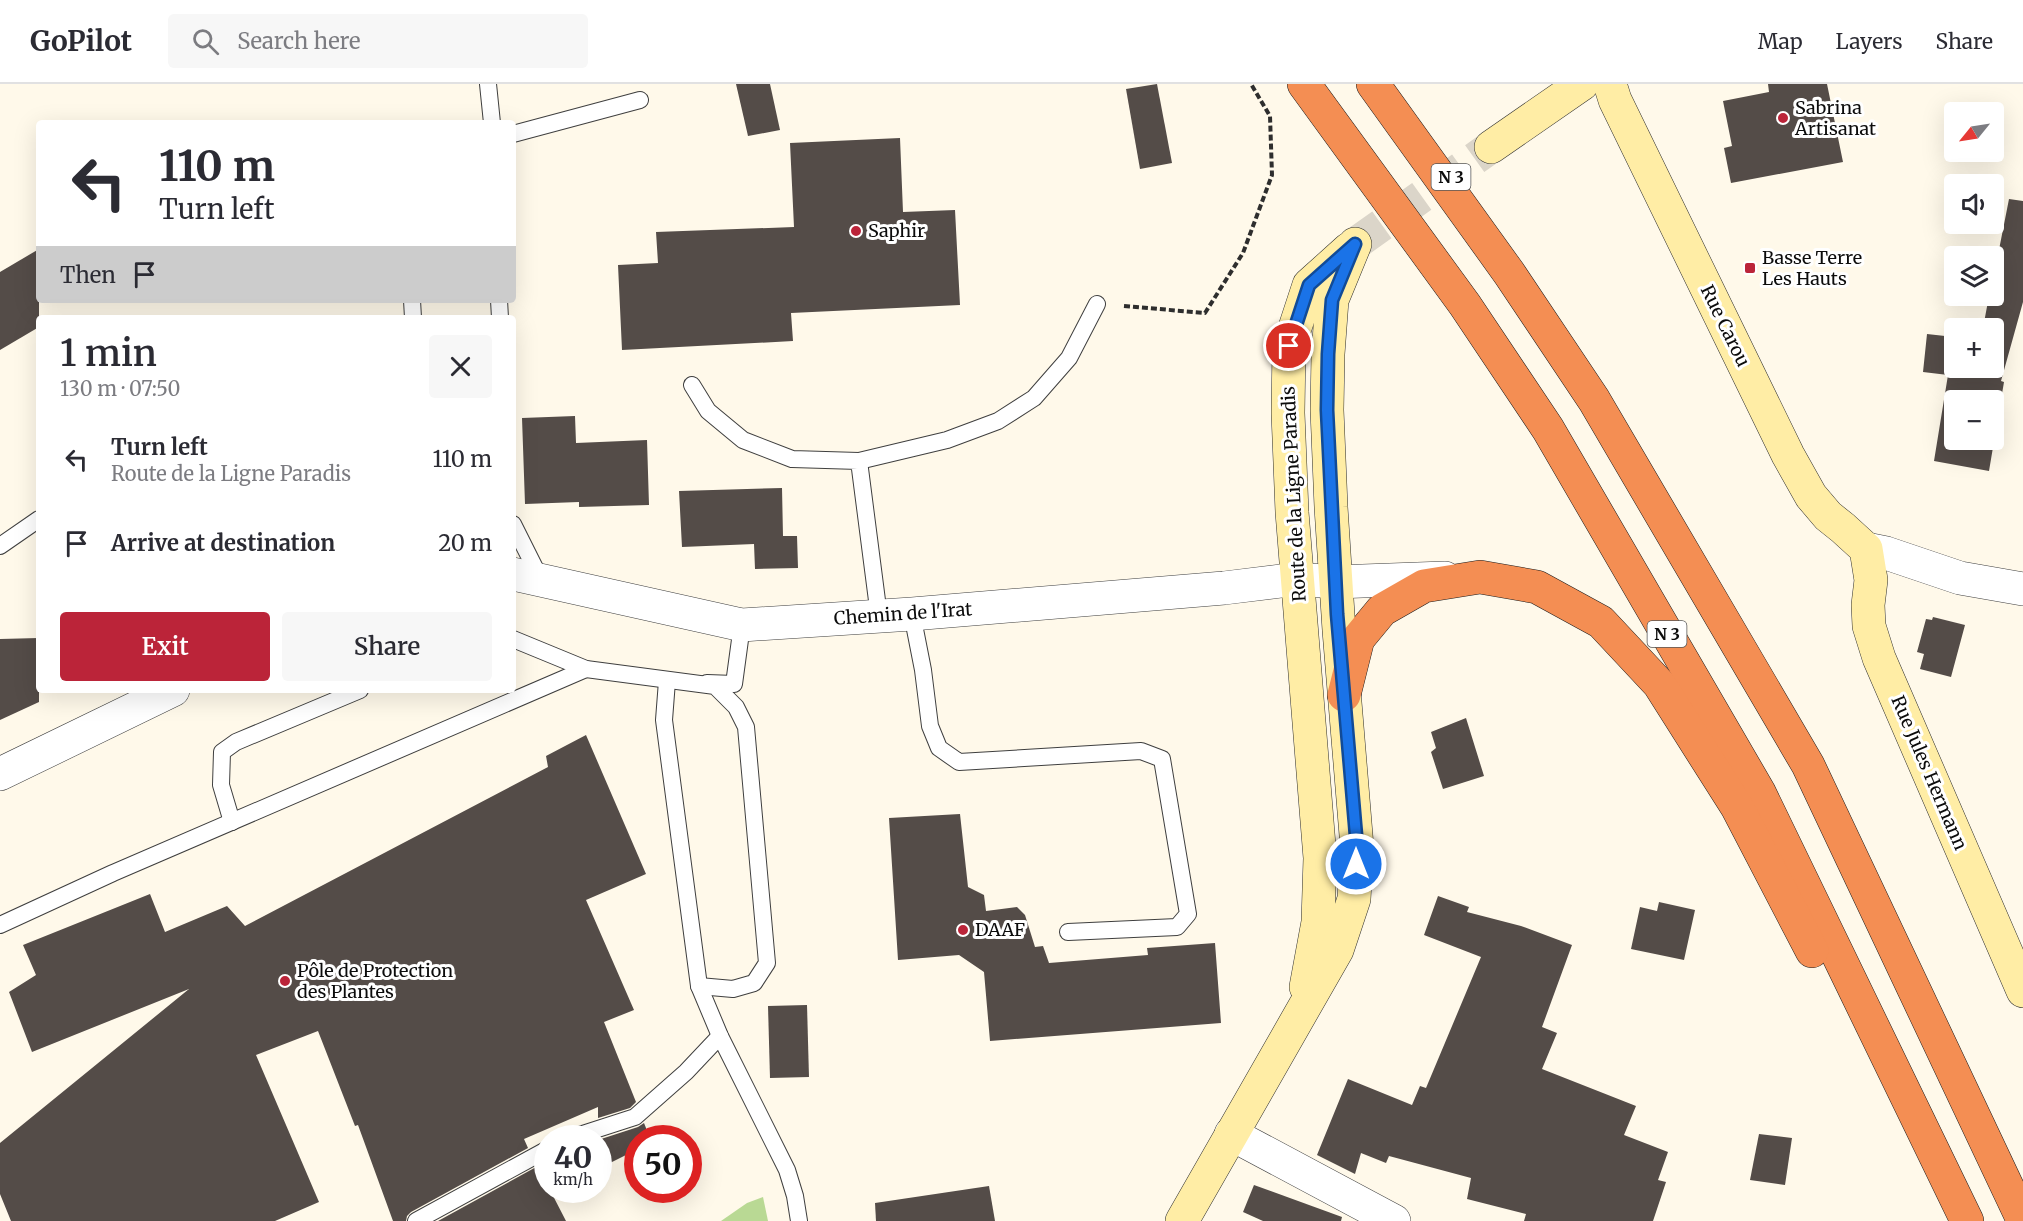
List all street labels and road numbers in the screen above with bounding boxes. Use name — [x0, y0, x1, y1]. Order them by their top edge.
road number: N 3 — [1432, 164, 1470, 190]
street label: Rue Carou — [1696, 281, 1755, 370]
street label: Route de la Ligne Paradis — [1276, 385, 1311, 603]
street label: Chemin de l'Irat — [833, 597, 973, 630]
road number: N 3 — [1648, 621, 1686, 647]
street label: Rue Jules Hermann — [1887, 692, 1972, 854]

